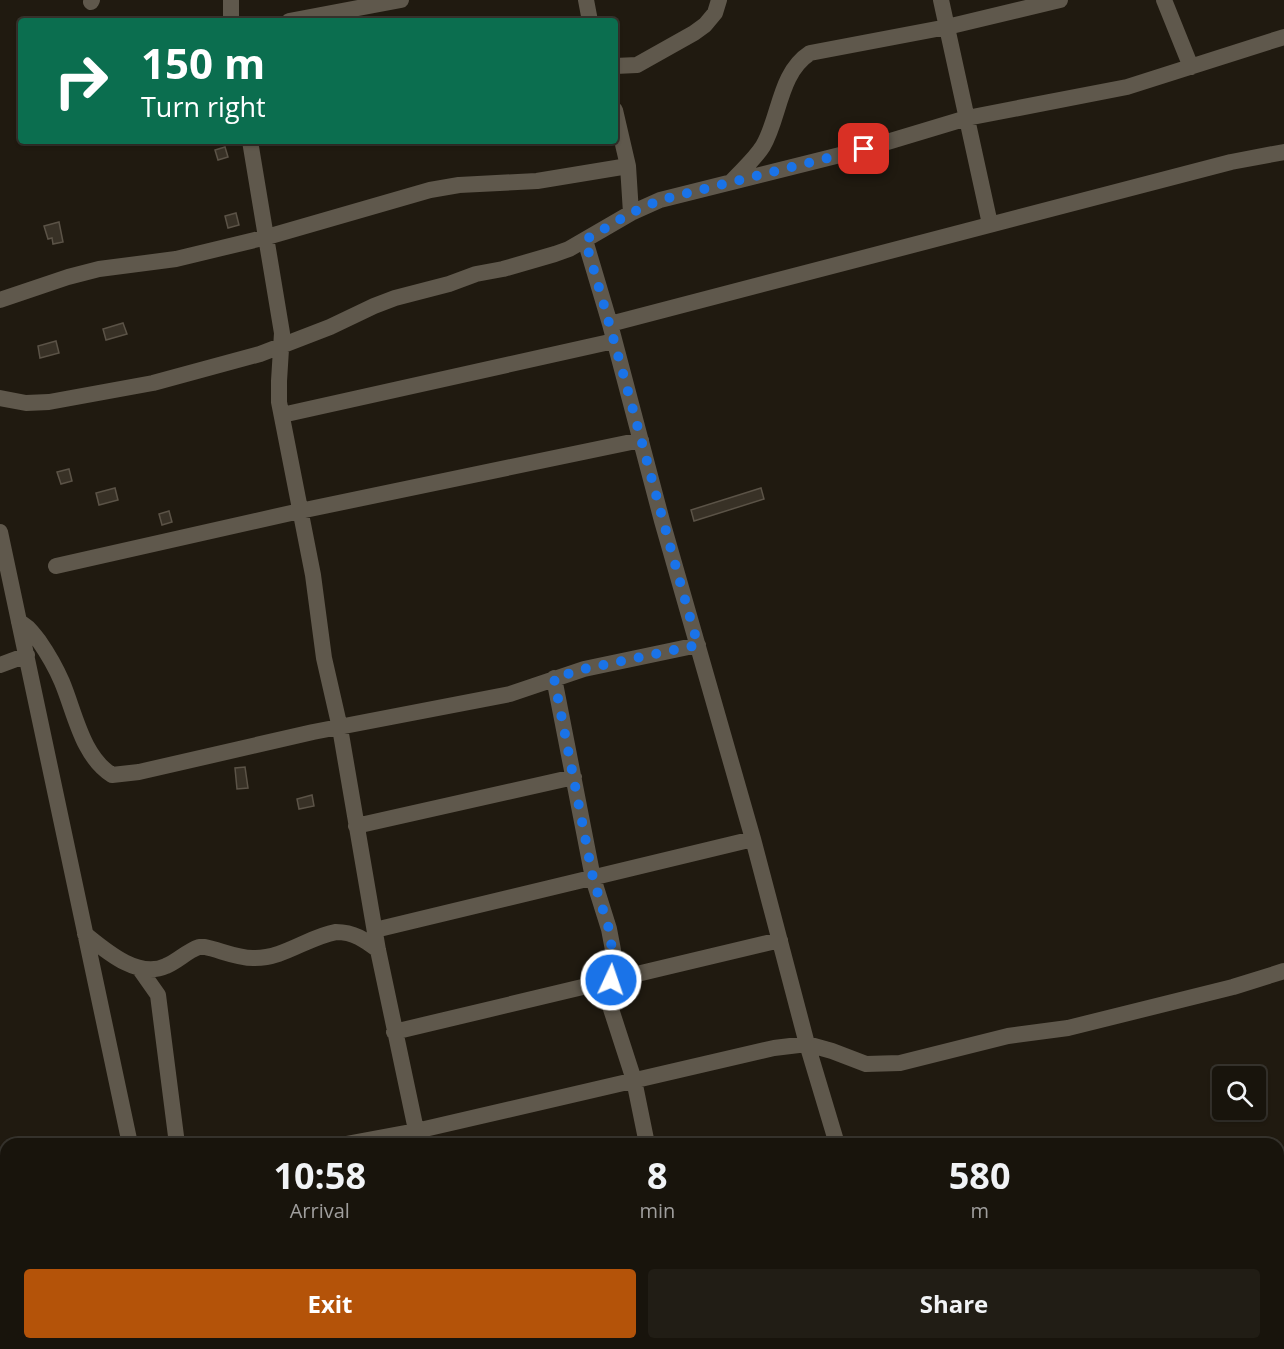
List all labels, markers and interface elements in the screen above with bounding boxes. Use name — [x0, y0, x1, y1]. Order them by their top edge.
text: 150 m — [141, 34, 265, 91]
icon: right — [42, 42, 120, 120]
text: Turn right — [141, 88, 266, 125]
pin — [838, 123, 889, 174]
icon: arrive — [847, 132, 880, 165]
position arrow — [579, 948, 643, 1012]
map controls — [1212, 1066, 1266, 1120]
button: search — [1212, 1066, 1266, 1120]
text: 10:58 — [273, 1151, 366, 1200]
text: 8 — [647, 1151, 668, 1200]
text: 580 — [949, 1151, 1011, 1200]
text: Arrival — [290, 1197, 350, 1224]
text: min — [639, 1197, 675, 1224]
text: m — [970, 1197, 989, 1224]
button: Exit — [24, 1269, 636, 1338]
button: Share — [648, 1269, 1260, 1338]

